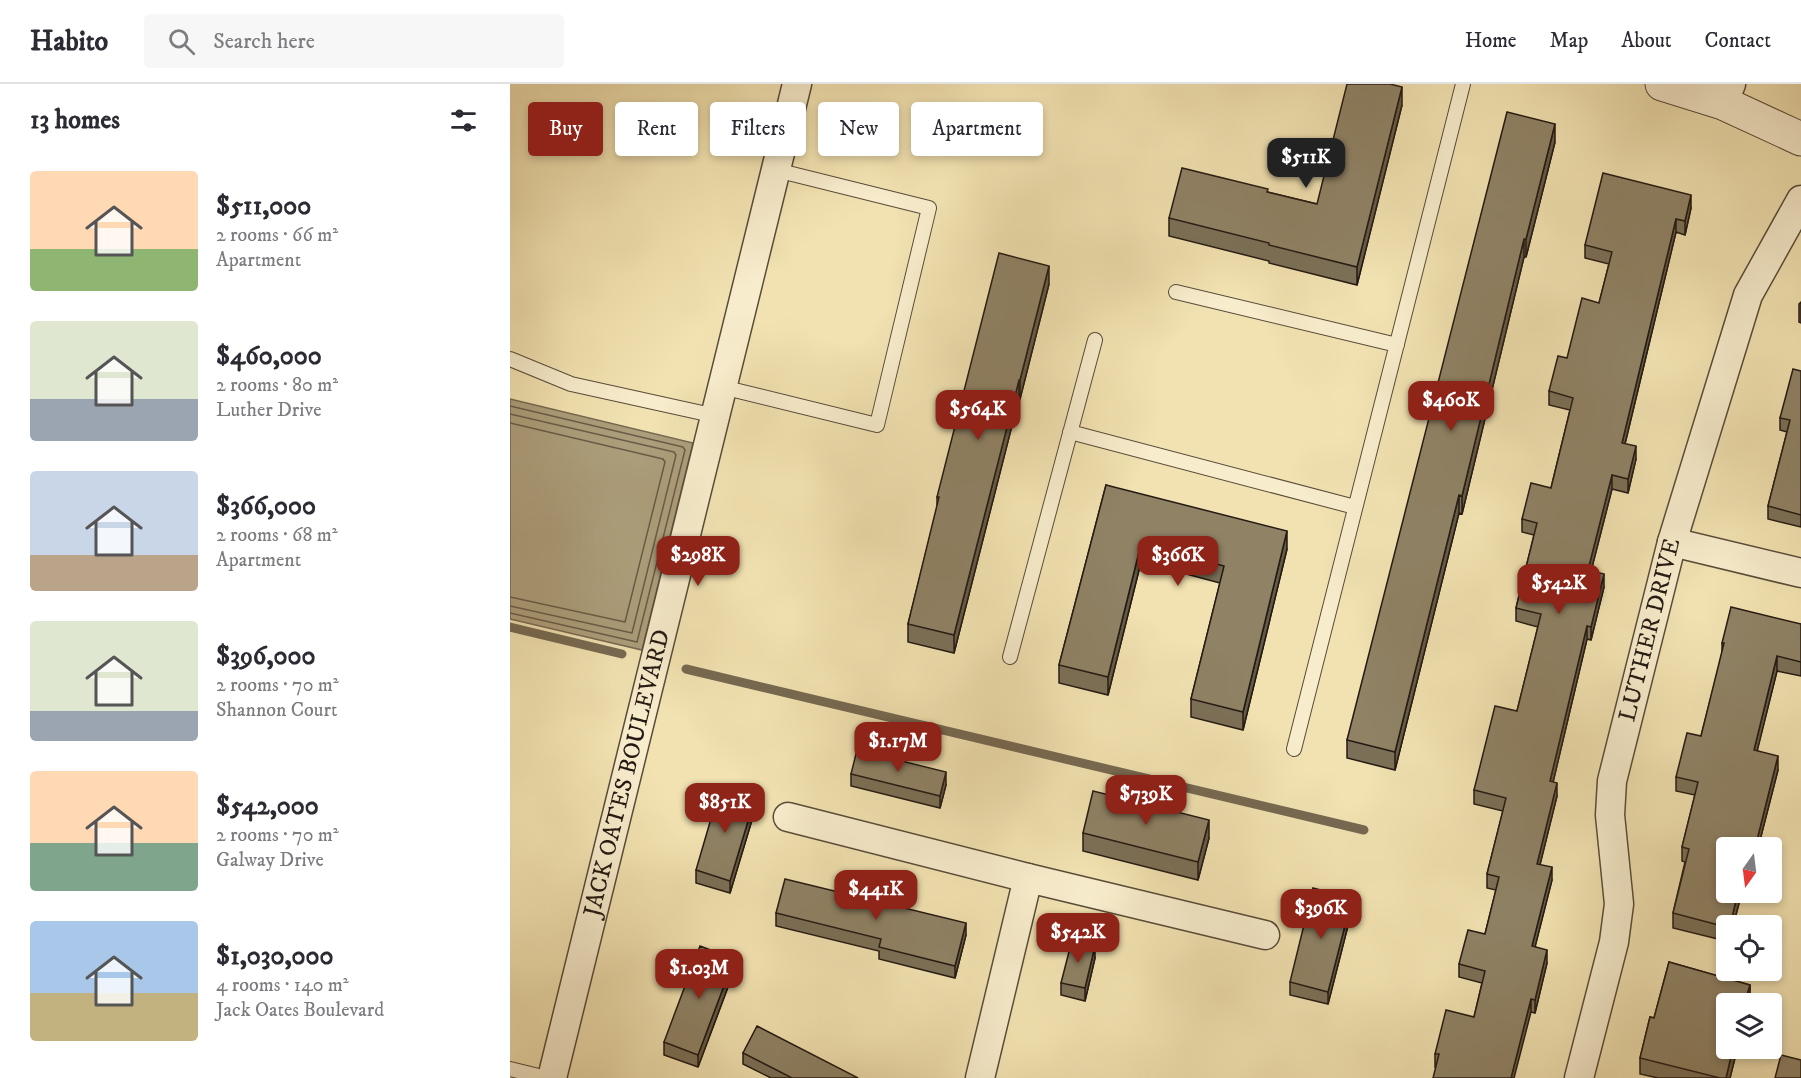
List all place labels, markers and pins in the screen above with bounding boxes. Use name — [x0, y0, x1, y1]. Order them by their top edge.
pin: $511K — [1264, 138, 1348, 189]
pin: $460K — [1409, 381, 1493, 432]
pin: $564K — [936, 390, 1020, 441]
pin: $298K — [656, 536, 740, 587]
pin: $366K — [1136, 536, 1220, 587]
pin: $542K — [1517, 564, 1601, 615]
pin: $1.17M — [849, 722, 947, 773]
pin: $739K — [1104, 775, 1188, 826]
pin: $851K — [683, 783, 767, 834]
pin: $441K — [834, 870, 918, 921]
pin: $396K — [1279, 889, 1363, 940]
pin: $542K — [1036, 913, 1120, 964]
pin: $1.03M — [650, 949, 748, 1000]

